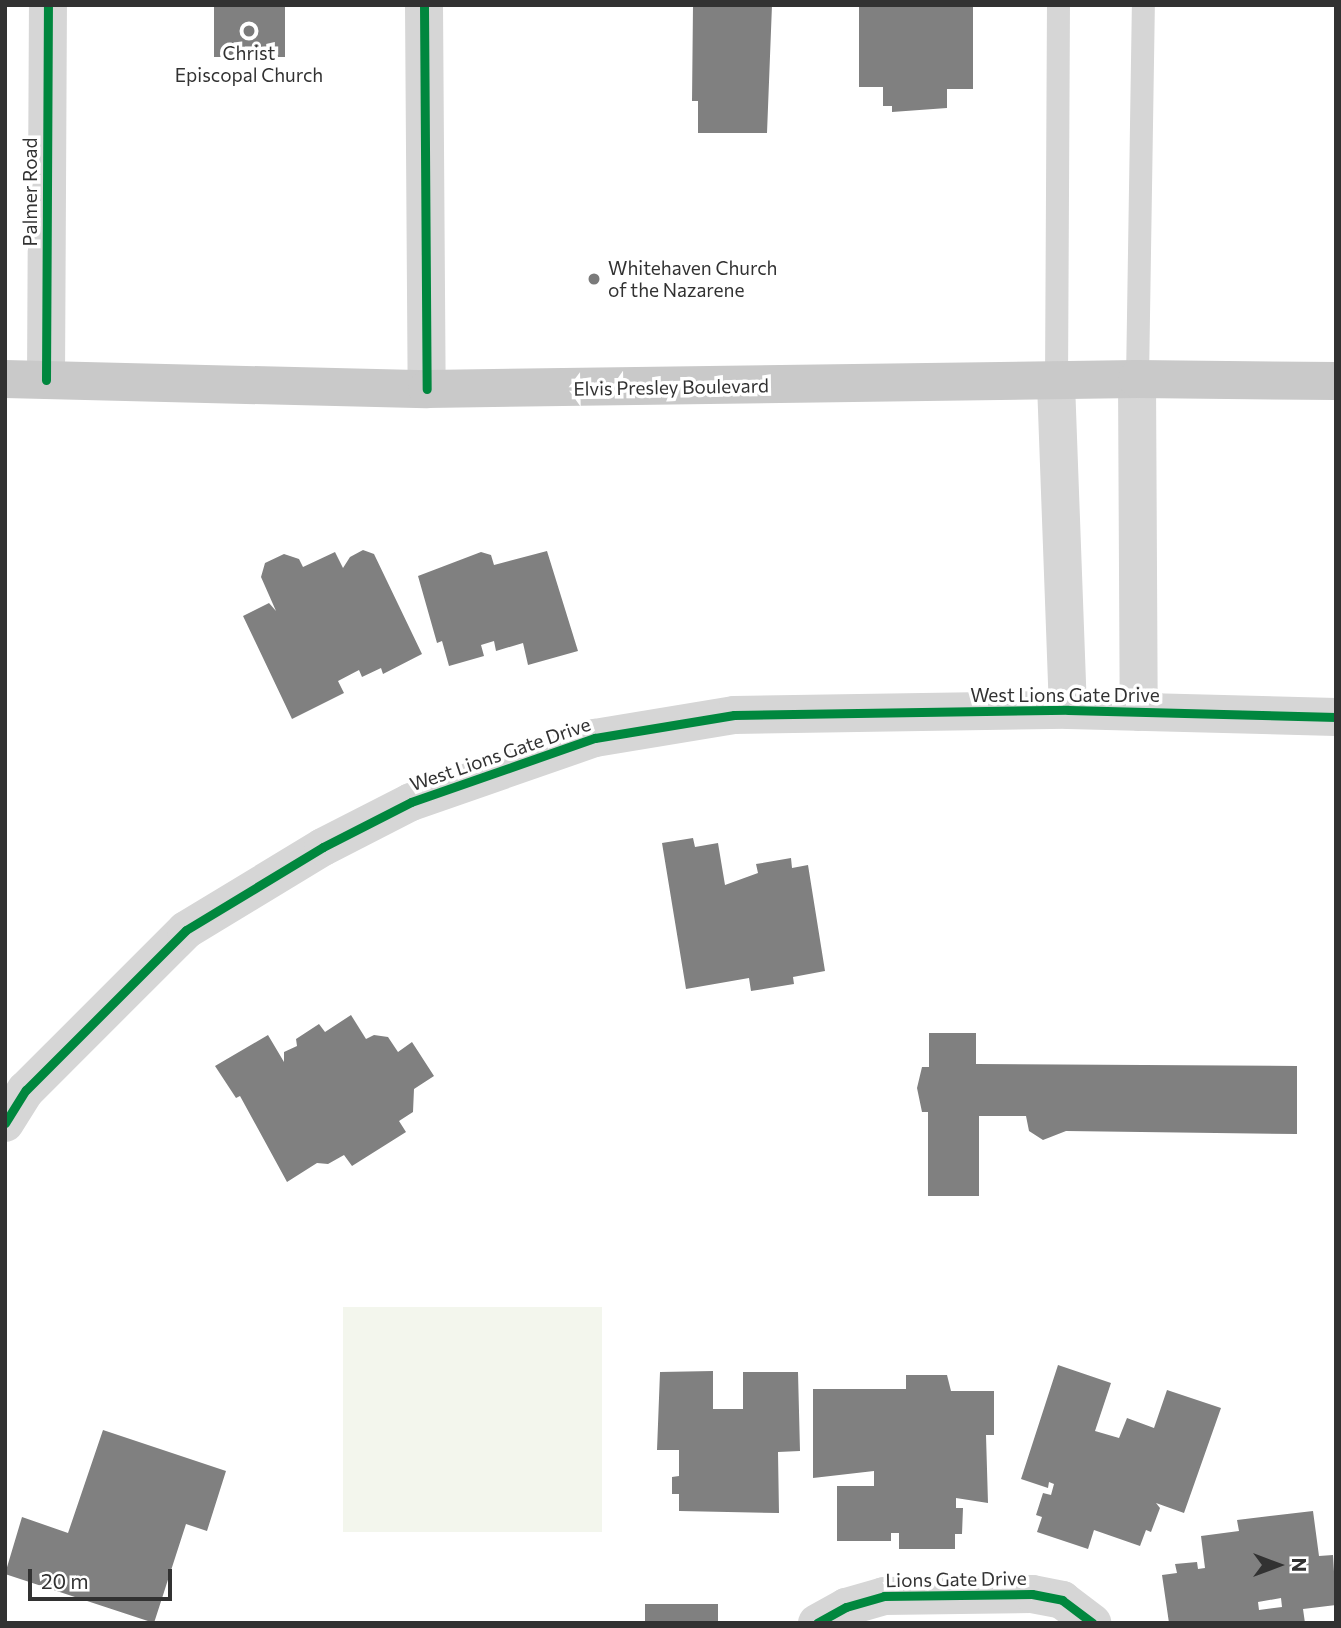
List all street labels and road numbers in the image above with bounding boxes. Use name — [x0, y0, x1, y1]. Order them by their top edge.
street label: Palmer Road — [19, 138, 41, 246]
street label: Elvis Presley Boulevard — [573, 374, 769, 400]
street label: West Lions Gate Drive — [970, 684, 1160, 706]
street label: West Lions Gate Drive — [407, 712, 593, 796]
street label: Lions Gate Drive — [885, 1566, 1027, 1592]

